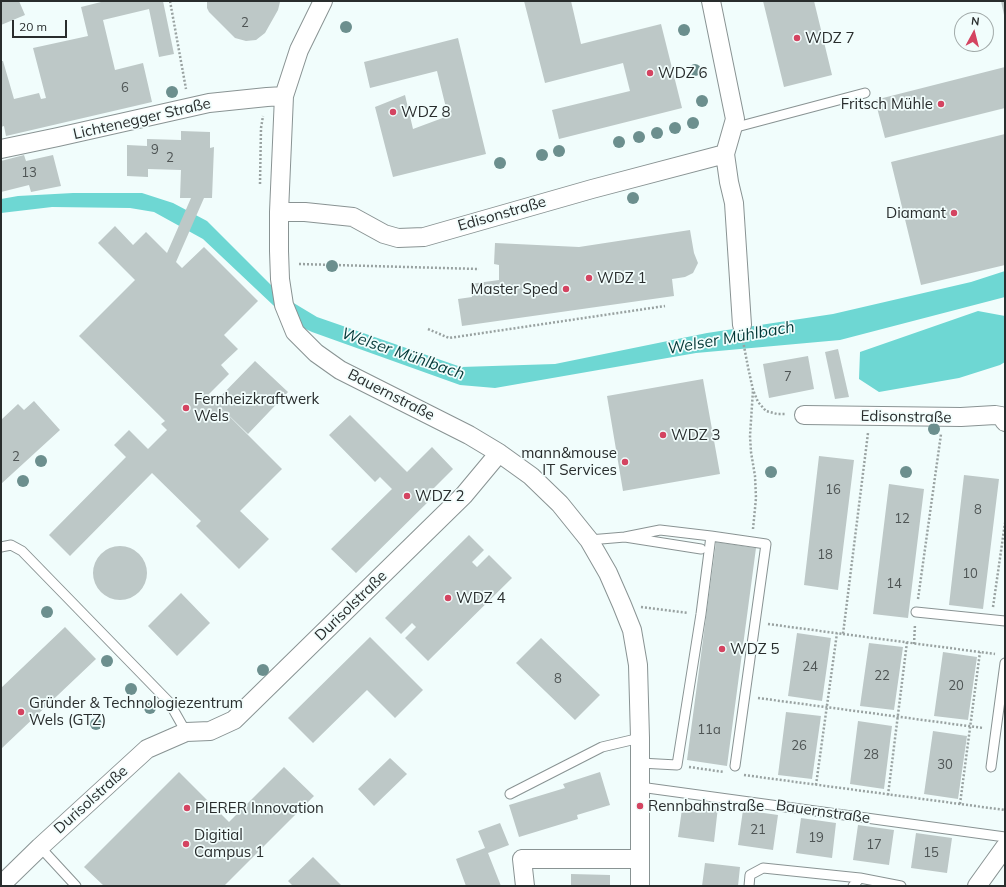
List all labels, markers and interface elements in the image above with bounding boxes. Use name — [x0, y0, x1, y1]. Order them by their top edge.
scale bar — [14, 12, 69, 38]
north arrow — [954, 12, 994, 52]
text: N — [970, 14, 980, 29]
house number: 2 — [241, 15, 249, 31]
text: 20 m — [19, 19, 47, 34]
place label: WDZ 7 — [805, 29, 855, 47]
marker: WDZ 7 — [792, 33, 802, 43]
place label: WDZ 6 — [658, 64, 708, 82]
marker: WDZ 6 — [645, 68, 655, 78]
house number: 6 — [121, 80, 129, 96]
street label: Lichtenegger Straße — [72, 94, 212, 144]
place label: Fritsch Mühle — [841, 95, 933, 113]
marker: Fritsch Mühle — [936, 99, 946, 109]
place label: WDZ 8 — [401, 103, 451, 121]
marker: WDZ 8 — [388, 107, 398, 117]
house number: 9 — [151, 142, 159, 158]
house number: 2 — [166, 150, 174, 166]
house number: 13 — [21, 165, 37, 181]
street label: Edisonstraße — [456, 193, 548, 235]
place label: Diamant — [886, 204, 946, 222]
marker: Diamant — [949, 208, 959, 218]
place label: WDZ 1 — [597, 269, 647, 287]
marker: WDZ 1 — [584, 273, 594, 283]
place label: Master Sped — [471, 280, 558, 298]
marker: Master Sped — [561, 284, 571, 294]
water label: Welser Mühlbach — [666, 317, 796, 359]
water label: Welser Mühlbach — [339, 324, 467, 384]
street label: Bauernstraße — [345, 365, 437, 425]
house number: 7 — [784, 369, 792, 385]
place label: Fernheizkraftwerk Wels — [194, 390, 319, 425]
marker: Fernheizkraftwerk Wels — [181, 403, 191, 413]
street label: Edisonstraße — [860, 407, 952, 427]
place label: WDZ 3 — [671, 426, 721, 444]
marker: WDZ 3 — [658, 430, 668, 440]
place label: mann&mouse IT Services — [521, 444, 617, 479]
house number: 2 — [12, 449, 20, 465]
marker: mann&mouse IT Services — [620, 457, 630, 467]
house number: 16 — [825, 482, 841, 498]
place label: WDZ 2 — [415, 487, 465, 505]
marker: WDZ 2 — [402, 491, 412, 501]
house number: 8 — [974, 502, 982, 518]
house number: 12 — [894, 511, 910, 527]
house number: 18 — [817, 547, 833, 563]
house number: 10 — [962, 566, 978, 582]
street label: Durisolstraße — [311, 567, 391, 645]
house number: 14 — [886, 576, 902, 592]
place label: WDZ 4 — [456, 589, 506, 607]
marker: WDZ 4 — [443, 593, 453, 603]
place label: WDZ 5 — [730, 640, 780, 658]
marker: WDZ 5 — [717, 644, 727, 654]
house number: 24 — [802, 659, 818, 675]
house number: 22 — [874, 668, 890, 684]
house number: 8 — [554, 671, 562, 687]
house number: 20 — [948, 678, 964, 694]
place label: Gründer & Technologiezentrum Wels (GTZ) — [29, 694, 243, 729]
marker: Gründer & Technologiezentrum Wels (GTZ) — [16, 707, 26, 717]
house number: 11a — [697, 722, 721, 738]
house number: 26 — [791, 738, 807, 754]
house number: 28 — [863, 747, 879, 763]
house number: 30 — [937, 757, 953, 773]
street label: Durisolstraße — [50, 762, 132, 838]
street label: Bauernstraße — [775, 796, 871, 828]
place label: Rennbahnstraße — [648, 797, 764, 815]
place label: PIERER Innovation — [195, 799, 324, 817]
marker: Rennbahnstraße — [635, 801, 645, 811]
marker: PIERER Innovation — [182, 803, 192, 813]
house number: 21 — [750, 822, 766, 838]
place label: Digitial Campus 1 — [194, 826, 264, 861]
house number: 19 — [808, 830, 824, 846]
house number: 17 — [866, 837, 882, 853]
marker: Digitial Campus 1 — [181, 839, 191, 849]
house number: 15 — [923, 845, 939, 861]

